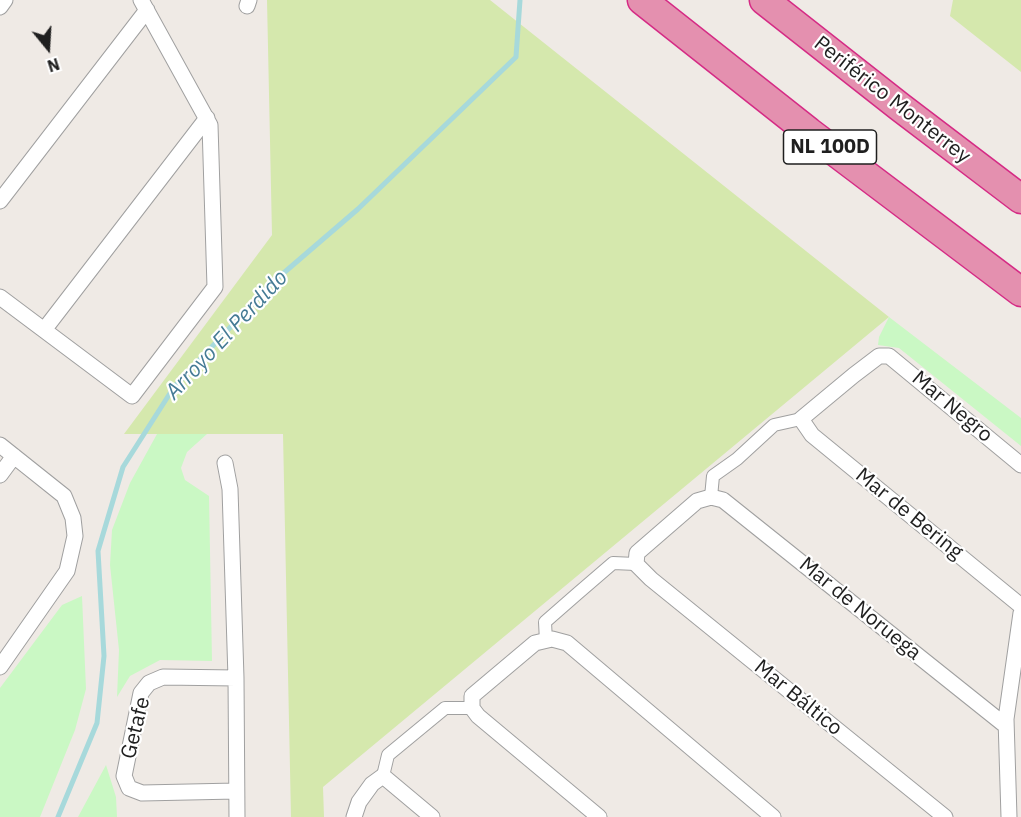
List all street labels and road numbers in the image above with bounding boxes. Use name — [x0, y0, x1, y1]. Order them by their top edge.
street label: Periférico Monterrey — [809, 31, 975, 169]
road number: NL 100D — [784, 130, 876, 164]
street label: Mar Negro — [906, 366, 998, 448]
street label: Mar de Bering — [850, 463, 968, 565]
street label: Mar de Noruega — [794, 552, 926, 666]
street label: Mar Báltico — [749, 655, 847, 741]
street label: Getafe — [116, 694, 156, 762]

